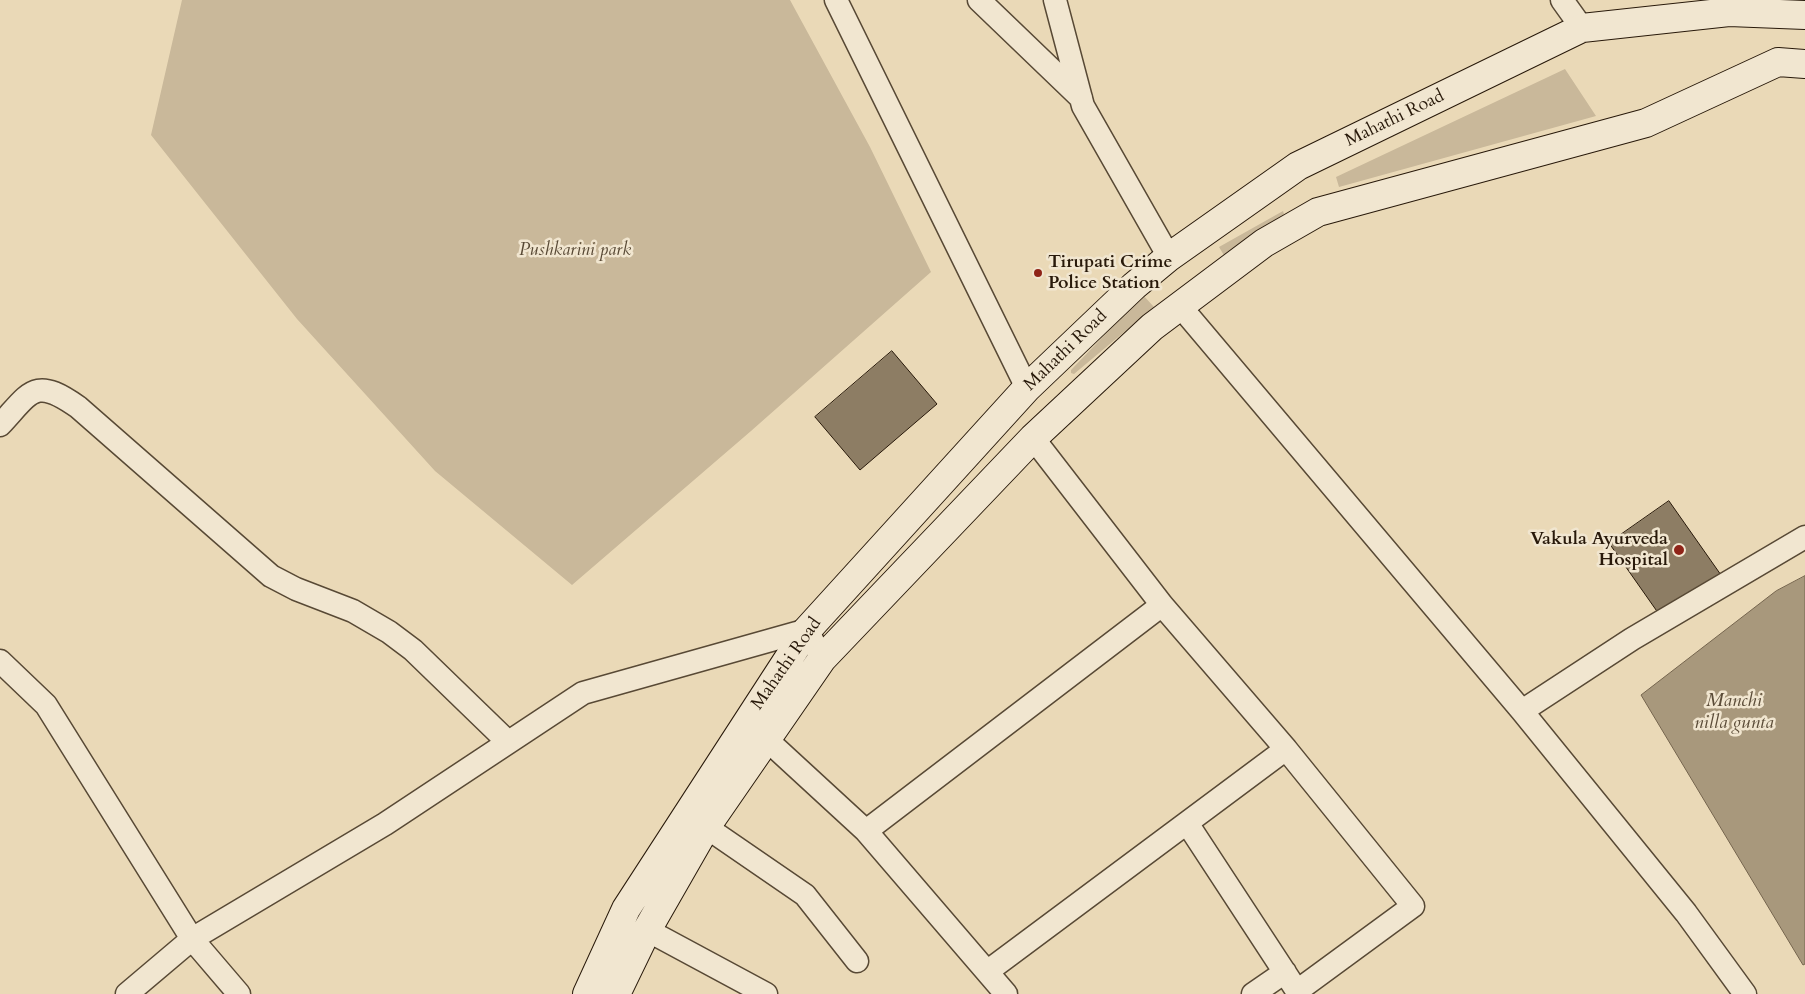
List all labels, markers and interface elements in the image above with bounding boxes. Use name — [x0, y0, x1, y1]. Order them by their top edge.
street label: Mahathi Road — [1342, 86, 1448, 152]
park label: Pushkarini park — [519, 240, 631, 262]
place label: Tirupati Crime Police Station — [1048, 252, 1172, 294]
marker: Tirupati Crime Police Station — [1032, 267, 1044, 279]
street label: Mahathi Road — [1020, 306, 1112, 396]
place label: Vakula Ayurveda Hospital — [1530, 529, 1668, 572]
marker: Vakula Ayurveda Hospital — [1672, 543, 1686, 557]
street label: Mahathi Road — [747, 614, 827, 714]
water label: Manchi nilla gunta — [1694, 691, 1774, 735]

